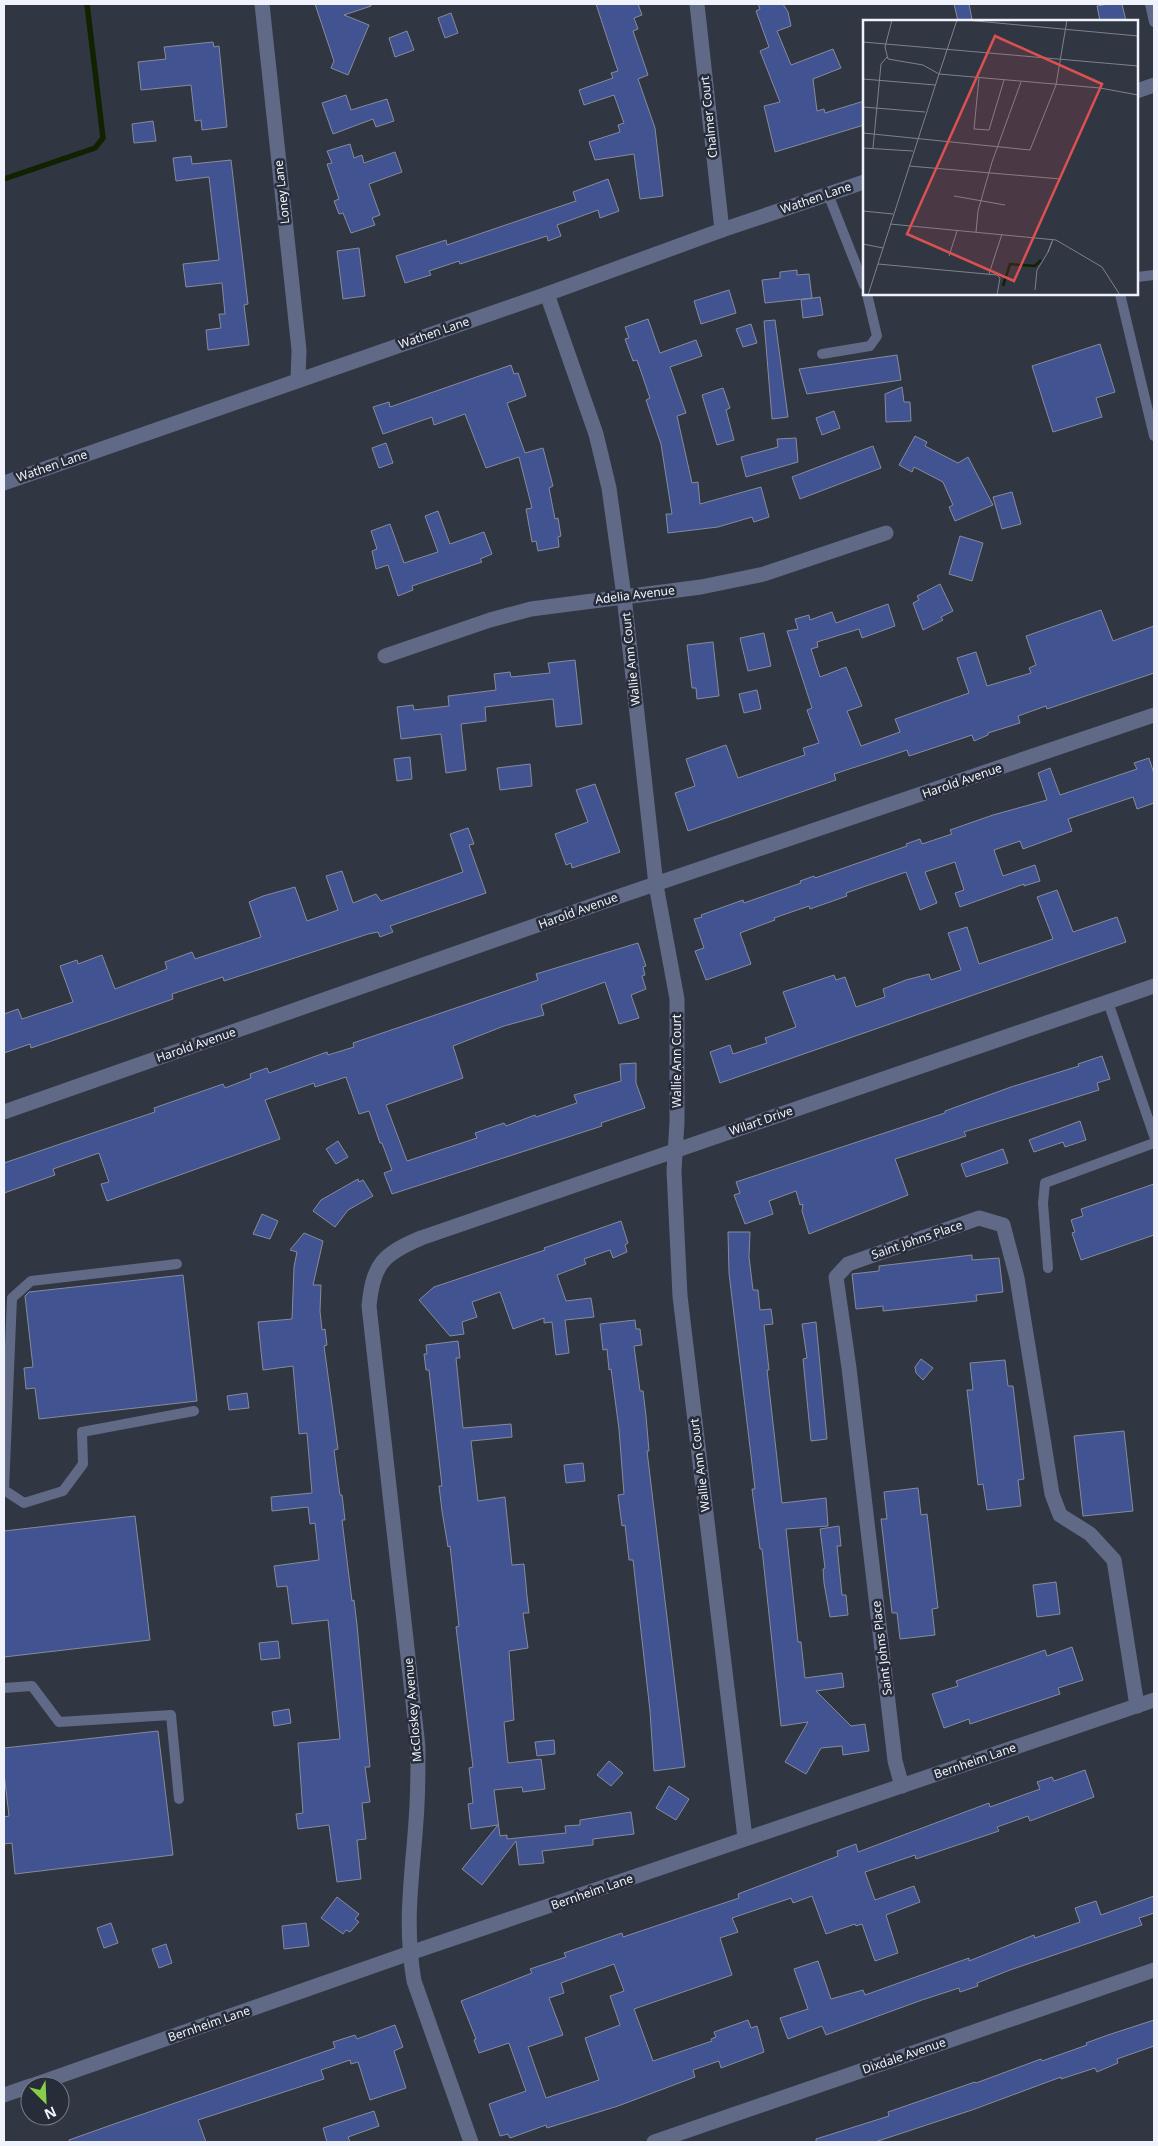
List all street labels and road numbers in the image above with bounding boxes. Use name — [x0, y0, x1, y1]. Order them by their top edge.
street label: Chalmer Court — [696, 75, 721, 159]
street label: Loney Lane — [270, 159, 293, 225]
street label: Wathen Lane — [778, 177, 854, 218]
street label: Wathen Lane — [396, 312, 472, 353]
street label: Wathen Lane — [14, 445, 90, 486]
street label: Adelia Avenue — [594, 581, 676, 608]
street label: Wallie Ann Court — [617, 611, 644, 707]
street label: Harold Avenue — [920, 759, 1004, 802]
street label: Harold Avenue — [536, 888, 620, 933]
street label: Wallie Ann Court — [668, 1013, 685, 1108]
street label: Harold Avenue — [154, 1023, 238, 1066]
street label: Wilart Drive — [727, 1102, 795, 1139]
street label: Saint Johns Place — [869, 1216, 965, 1263]
street label: Wallie Ann Court — [685, 1417, 714, 1513]
street label: Saint Johns Place — [867, 1600, 896, 1696]
street label: McCloskey Avenue — [399, 1657, 426, 1763]
street label: Bernheim Lane — [932, 1738, 1018, 1783]
street label: Bernheim Lane — [549, 1869, 635, 1914]
street label: Bernheim Lane — [166, 2001, 252, 2046]
street label: Dixdale Avenue — [860, 2033, 948, 2078]

